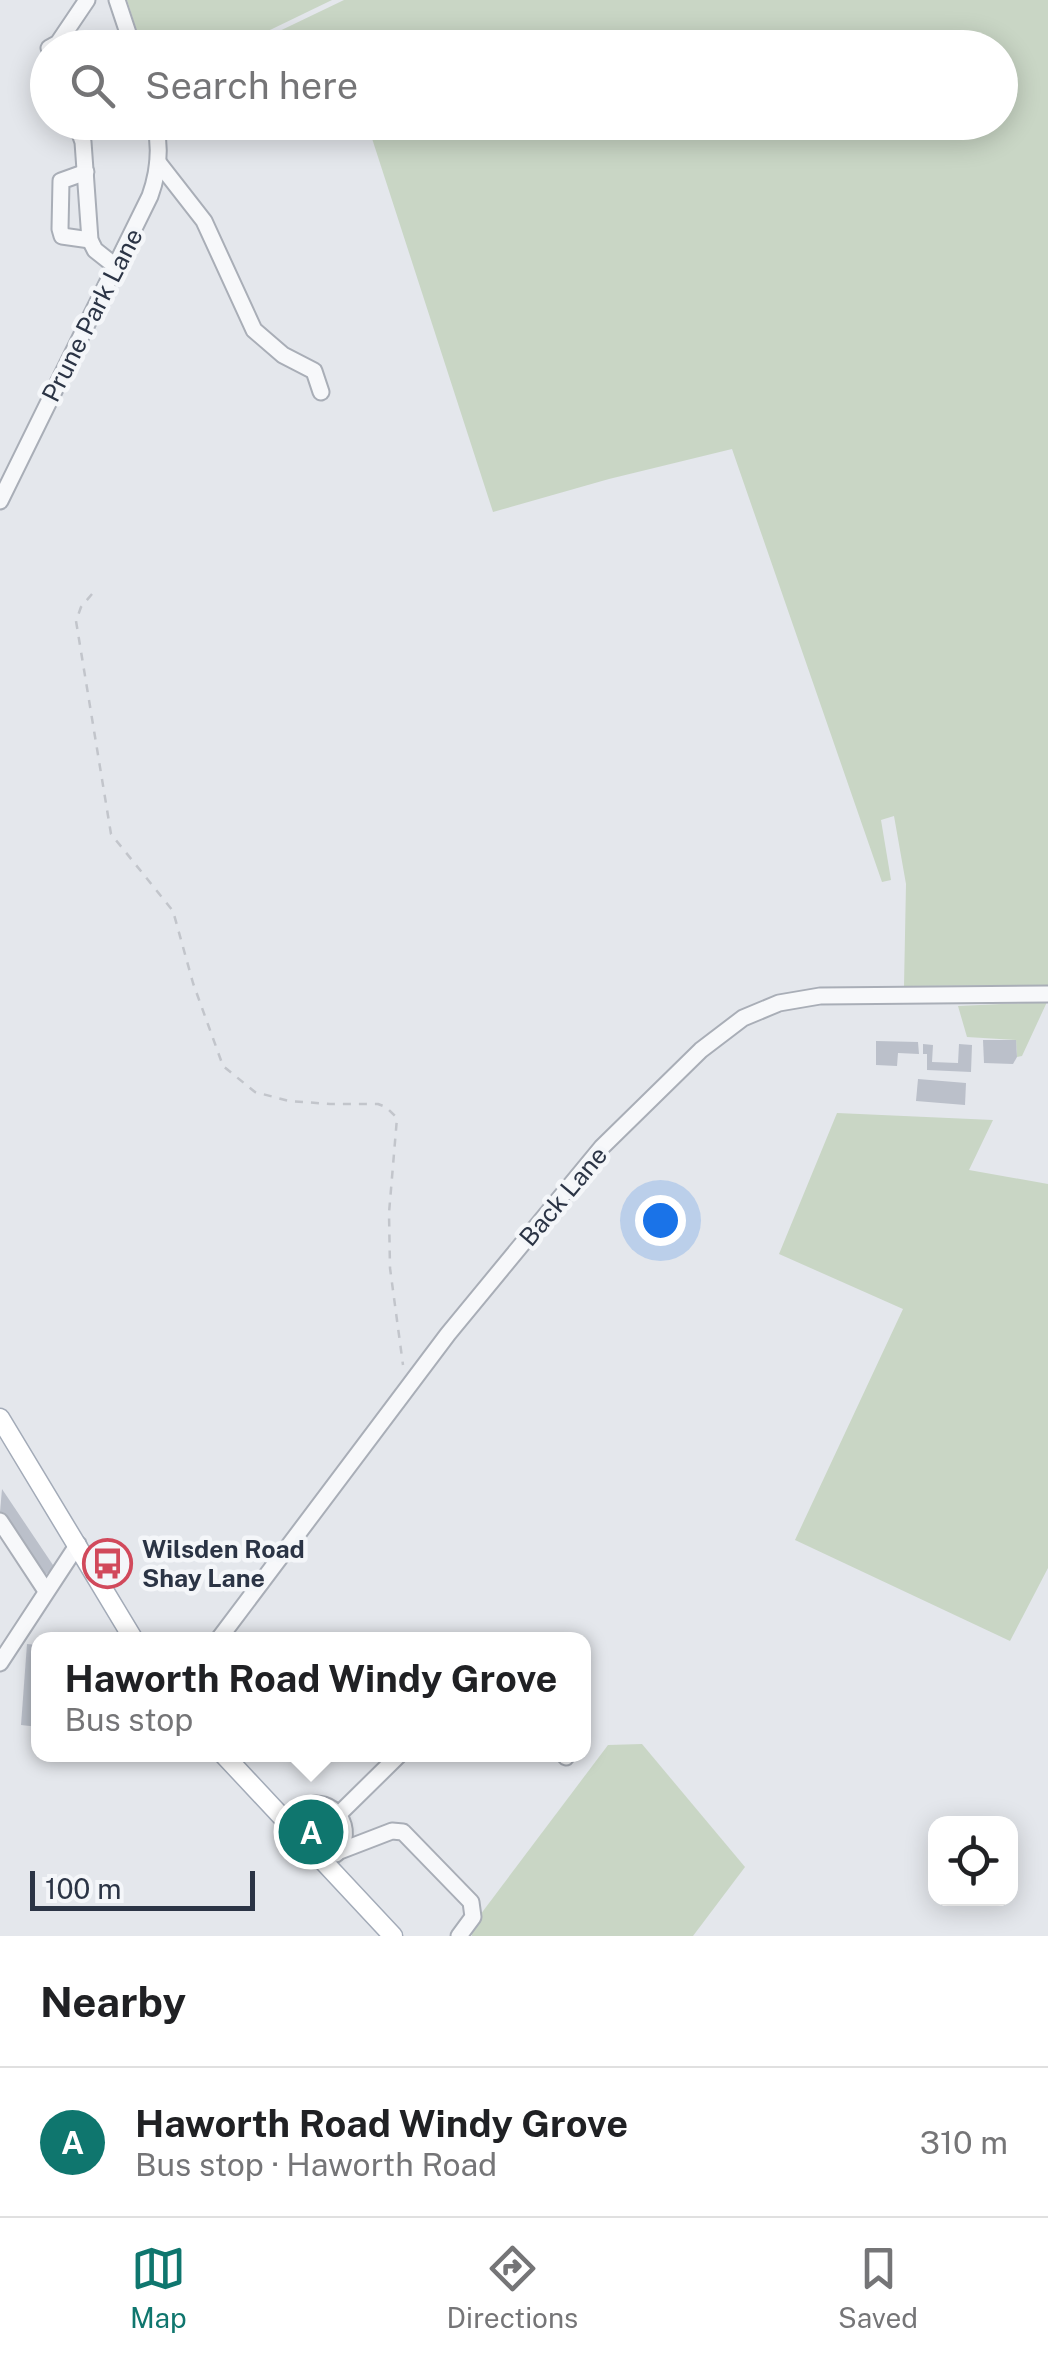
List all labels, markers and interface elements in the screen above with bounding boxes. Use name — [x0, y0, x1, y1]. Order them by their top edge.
search box — [30, 30, 1018, 140]
icon: search — [65, 58, 120, 113]
text: Search here — [145, 63, 358, 108]
street label: Prune Park Lane — [35, 223, 149, 407]
street label: Back Lane — [513, 1140, 613, 1252]
your location — [635, 1195, 686, 1246]
place label: Wilsden Road Shay Lane — [142, 1534, 305, 1593]
bus stop icon: Wilsden Road Shay Lane — [81, 1537, 133, 1589]
popup — [31, 1632, 591, 1762]
text: Haworth Road Windy Grove — [64, 1656, 558, 1701]
text: Bus stop — [64, 1701, 193, 1738]
pin: A — [278, 1794, 344, 1870]
map controls — [928, 1816, 1018, 1906]
button: locate — [928, 1816, 1018, 1906]
scale bar — [30, 1866, 255, 1910]
text: 100 m — [45, 1872, 122, 1905]
text: Nearby — [40, 1977, 186, 2026]
text: Haworth Road Windy Grove — [135, 2101, 628, 2146]
text: A — [61, 2124, 84, 2161]
text: 310 m — [920, 2124, 1008, 2161]
text: Bus stop · Haworth Road — [135, 2146, 497, 2183]
tab: Map — [130, 2241, 187, 2334]
tab: Directions — [447, 2241, 578, 2334]
tab: Saved — [838, 2241, 918, 2334]

